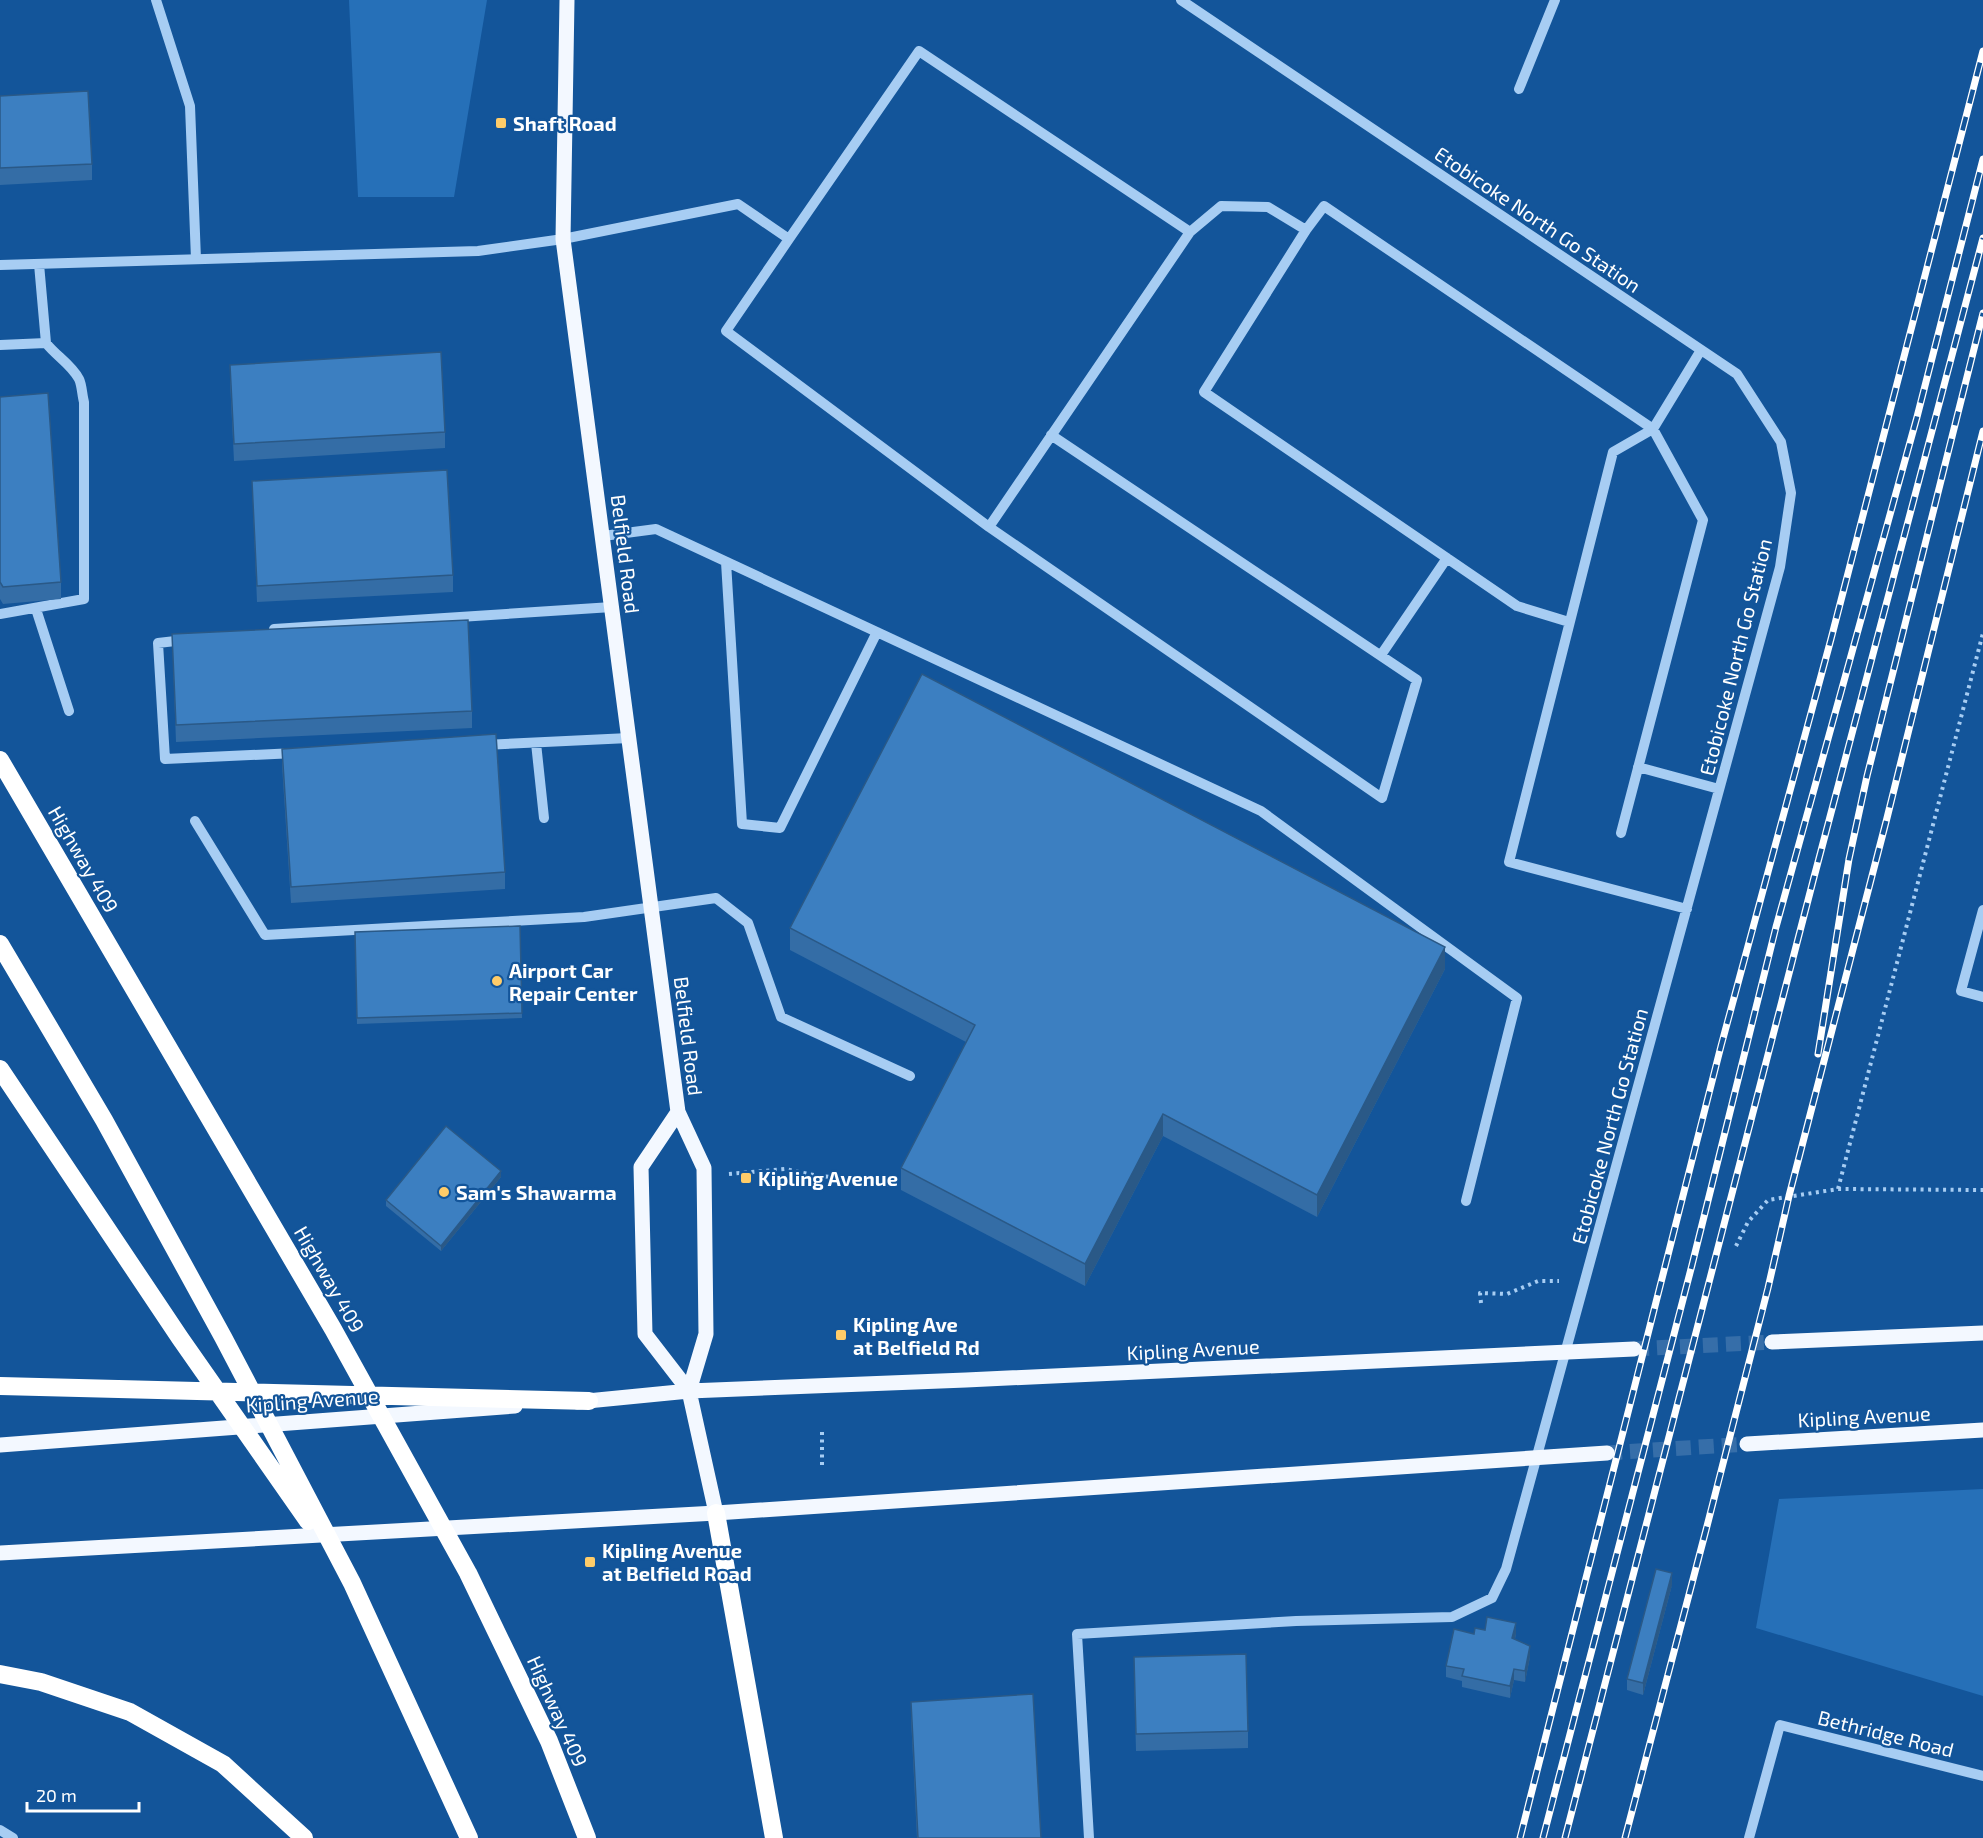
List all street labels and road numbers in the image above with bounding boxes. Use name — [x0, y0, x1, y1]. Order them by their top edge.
street label: Etobicoke North Go Station — [1430, 141, 1646, 297]
street label: Belfield Road — [607, 493, 645, 615]
street label: Etobicoke North Go Station — [1694, 536, 1776, 778]
street label: Highway 409 — [44, 802, 124, 916]
street label: Belfield Road — [670, 975, 708, 1097]
street label: Etobicoke North Go Station — [1566, 1005, 1652, 1247]
street label: Highway 409 — [290, 1222, 370, 1336]
street label: Kipling Avenue — [1126, 1334, 1260, 1364]
street label: Kipling Avenue — [245, 1383, 379, 1417]
street label: Kipling Avenue — [1797, 1401, 1931, 1431]
street label: Highway 409 — [523, 1652, 593, 1770]
street label: Bethridge Road — [1816, 1705, 1956, 1761]

